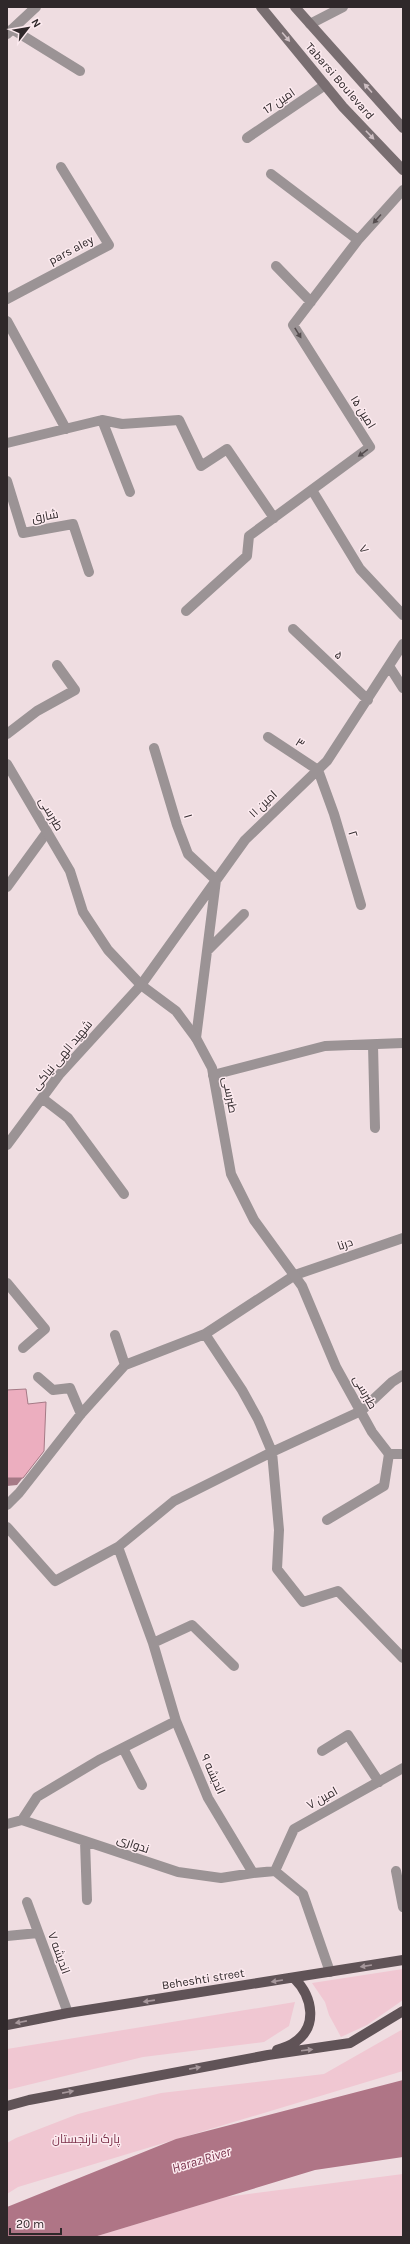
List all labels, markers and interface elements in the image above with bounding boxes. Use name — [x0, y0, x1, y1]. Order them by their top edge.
north arrow — [8, 8, 48, 48]
text: N — [29, 16, 44, 30]
one-way arrow — [281, 32, 290, 42]
street label: Tabarsi Boulevard — [303, 40, 377, 122]
one-way arrow — [363, 83, 372, 93]
street label: امین 17 — [260, 85, 298, 117]
one-way arrow — [366, 130, 375, 141]
one-way arrow — [372, 214, 382, 224]
street label: pars aley — [46, 232, 96, 268]
one-way arrow — [294, 328, 302, 338]
street label: امین ۱۵ — [348, 393, 378, 431]
one-way arrow — [357, 448, 368, 457]
street label: شارق — [30, 507, 60, 525]
street label: ۷ — [356, 542, 372, 556]
street label: ۵ — [332, 648, 346, 662]
street label: ۳ — [293, 735, 307, 751]
street label: امین ۱۱ — [246, 788, 280, 820]
street label: طبرسی — [36, 795, 66, 833]
street label: ۱ — [181, 812, 195, 820]
street label: ۲ — [345, 829, 361, 839]
street label: شهید الهی نیاکی — [29, 1017, 95, 1093]
street label: طبرسی — [220, 1076, 240, 1114]
street label: درنا — [335, 1235, 355, 1253]
street label: طبرسی — [350, 1373, 380, 1411]
street label: اندیشه ۹ — [198, 1752, 228, 1796]
street label: امین ۷ — [304, 1784, 340, 1812]
street label: ندواری — [115, 1832, 151, 1856]
street label: اندیشه ۷ — [45, 1930, 73, 1976]
one-way arrow — [360, 1963, 372, 1969]
street label: Beheshti street — [161, 1965, 246, 1992]
one-way arrow — [271, 1978, 284, 1984]
one-way arrow — [143, 1998, 155, 2004]
one-way arrow — [15, 2019, 27, 2025]
one-way arrow — [301, 2047, 313, 2053]
one-way arrow — [189, 2065, 202, 2071]
one-way arrow — [62, 2089, 74, 2095]
park label: پارک نارنجستان — [52, 2132, 121, 2148]
water label: Haraz River — [170, 2143, 233, 2176]
scale bar — [10, 2210, 61, 2236]
text: 20 m — [16, 2217, 44, 2231]

